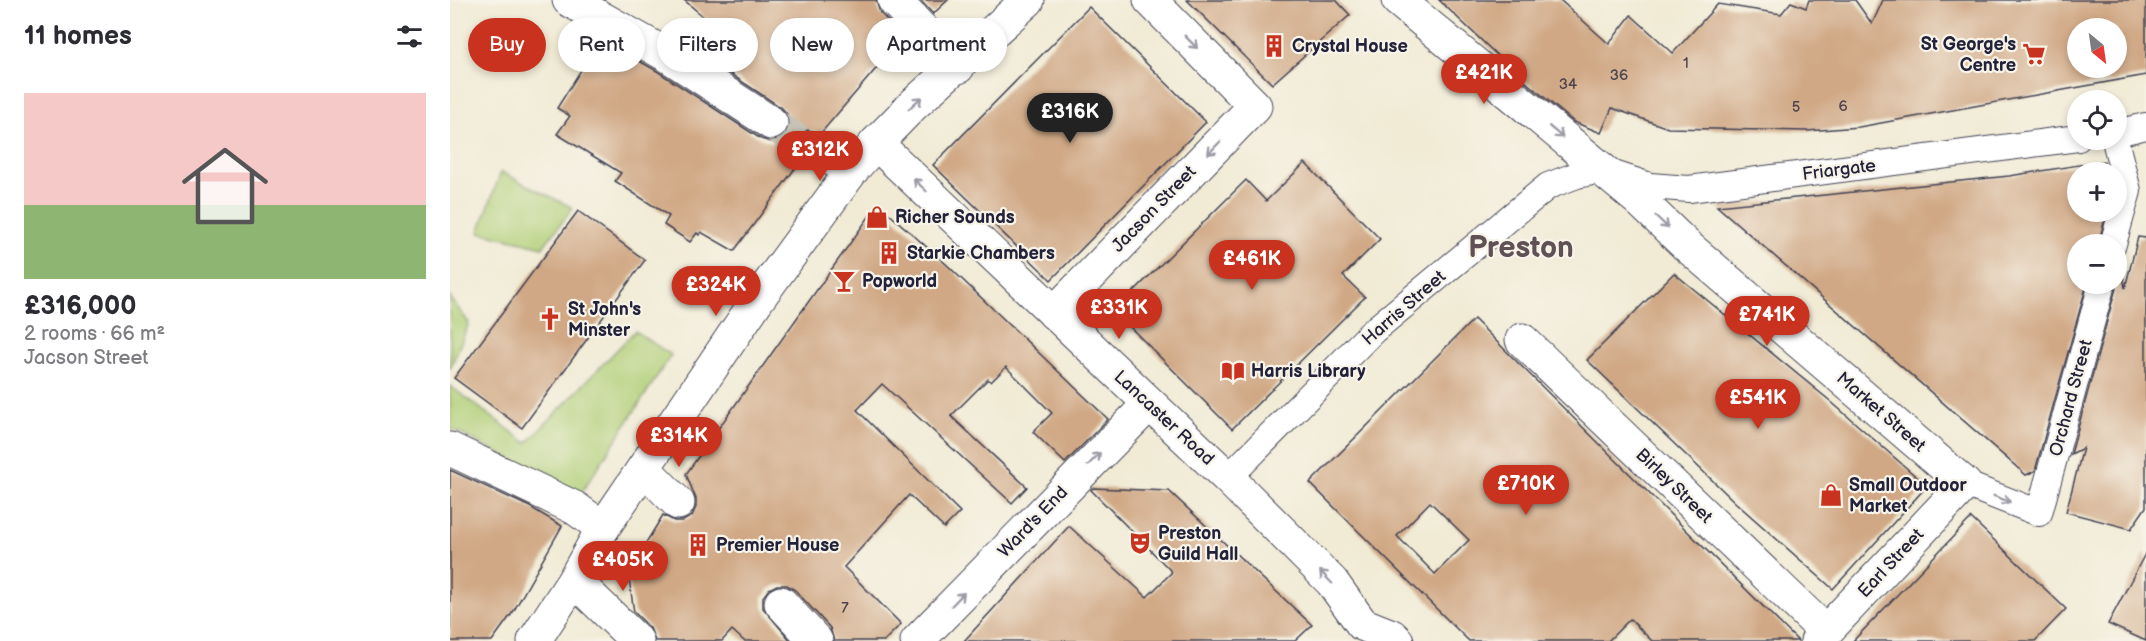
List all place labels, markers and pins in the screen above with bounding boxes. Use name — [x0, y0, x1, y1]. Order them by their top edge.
building icon: Crystal House — [1261, 33, 1287, 59]
place label: St George's Centre — [1921, 34, 2016, 76]
place label: Crystal House — [1292, 36, 1408, 57]
supermarket icon: St George's Centre — [2021, 41, 2047, 67]
pin: £421K — [1442, 54, 1526, 105]
pin: £316K — [1028, 93, 1112, 144]
pin: £312K — [778, 131, 862, 182]
shop icon: Richer Sounds — [864, 204, 890, 230]
place label: Richer Sounds — [895, 207, 1015, 228]
building icon: Starkie Chambers — [876, 240, 902, 266]
pin: £461K — [1210, 240, 1294, 291]
place label: Starkie Chambers — [907, 243, 1055, 264]
pin: £324K — [674, 266, 758, 317]
bar icon: Popworld — [831, 268, 857, 294]
place label: Popworld — [862, 271, 937, 292]
pin: £331K — [1077, 289, 1161, 340]
pin: £741K — [1725, 296, 1809, 347]
place label: St John's Minster — [568, 299, 641, 341]
church icon: St John's Minster — [537, 306, 563, 332]
library icon: Harris Library — [1220, 358, 1246, 384]
place label: Harris Library — [1251, 361, 1366, 382]
pin: £541K — [1716, 379, 1800, 430]
pin: £314K — [637, 417, 721, 468]
pin: £710K — [1484, 465, 1568, 516]
place label: Small Outdoor Market — [1849, 475, 1968, 517]
shop icon: Small Outdoor Market — [1818, 482, 1844, 508]
place label: Preston Guild Hall — [1158, 523, 1238, 565]
theatre icon: Preston Guild Hall — [1127, 530, 1153, 556]
building icon: Premier House — [685, 532, 711, 558]
place label: Premier House — [716, 535, 839, 556]
pin: £405K — [581, 541, 665, 592]

